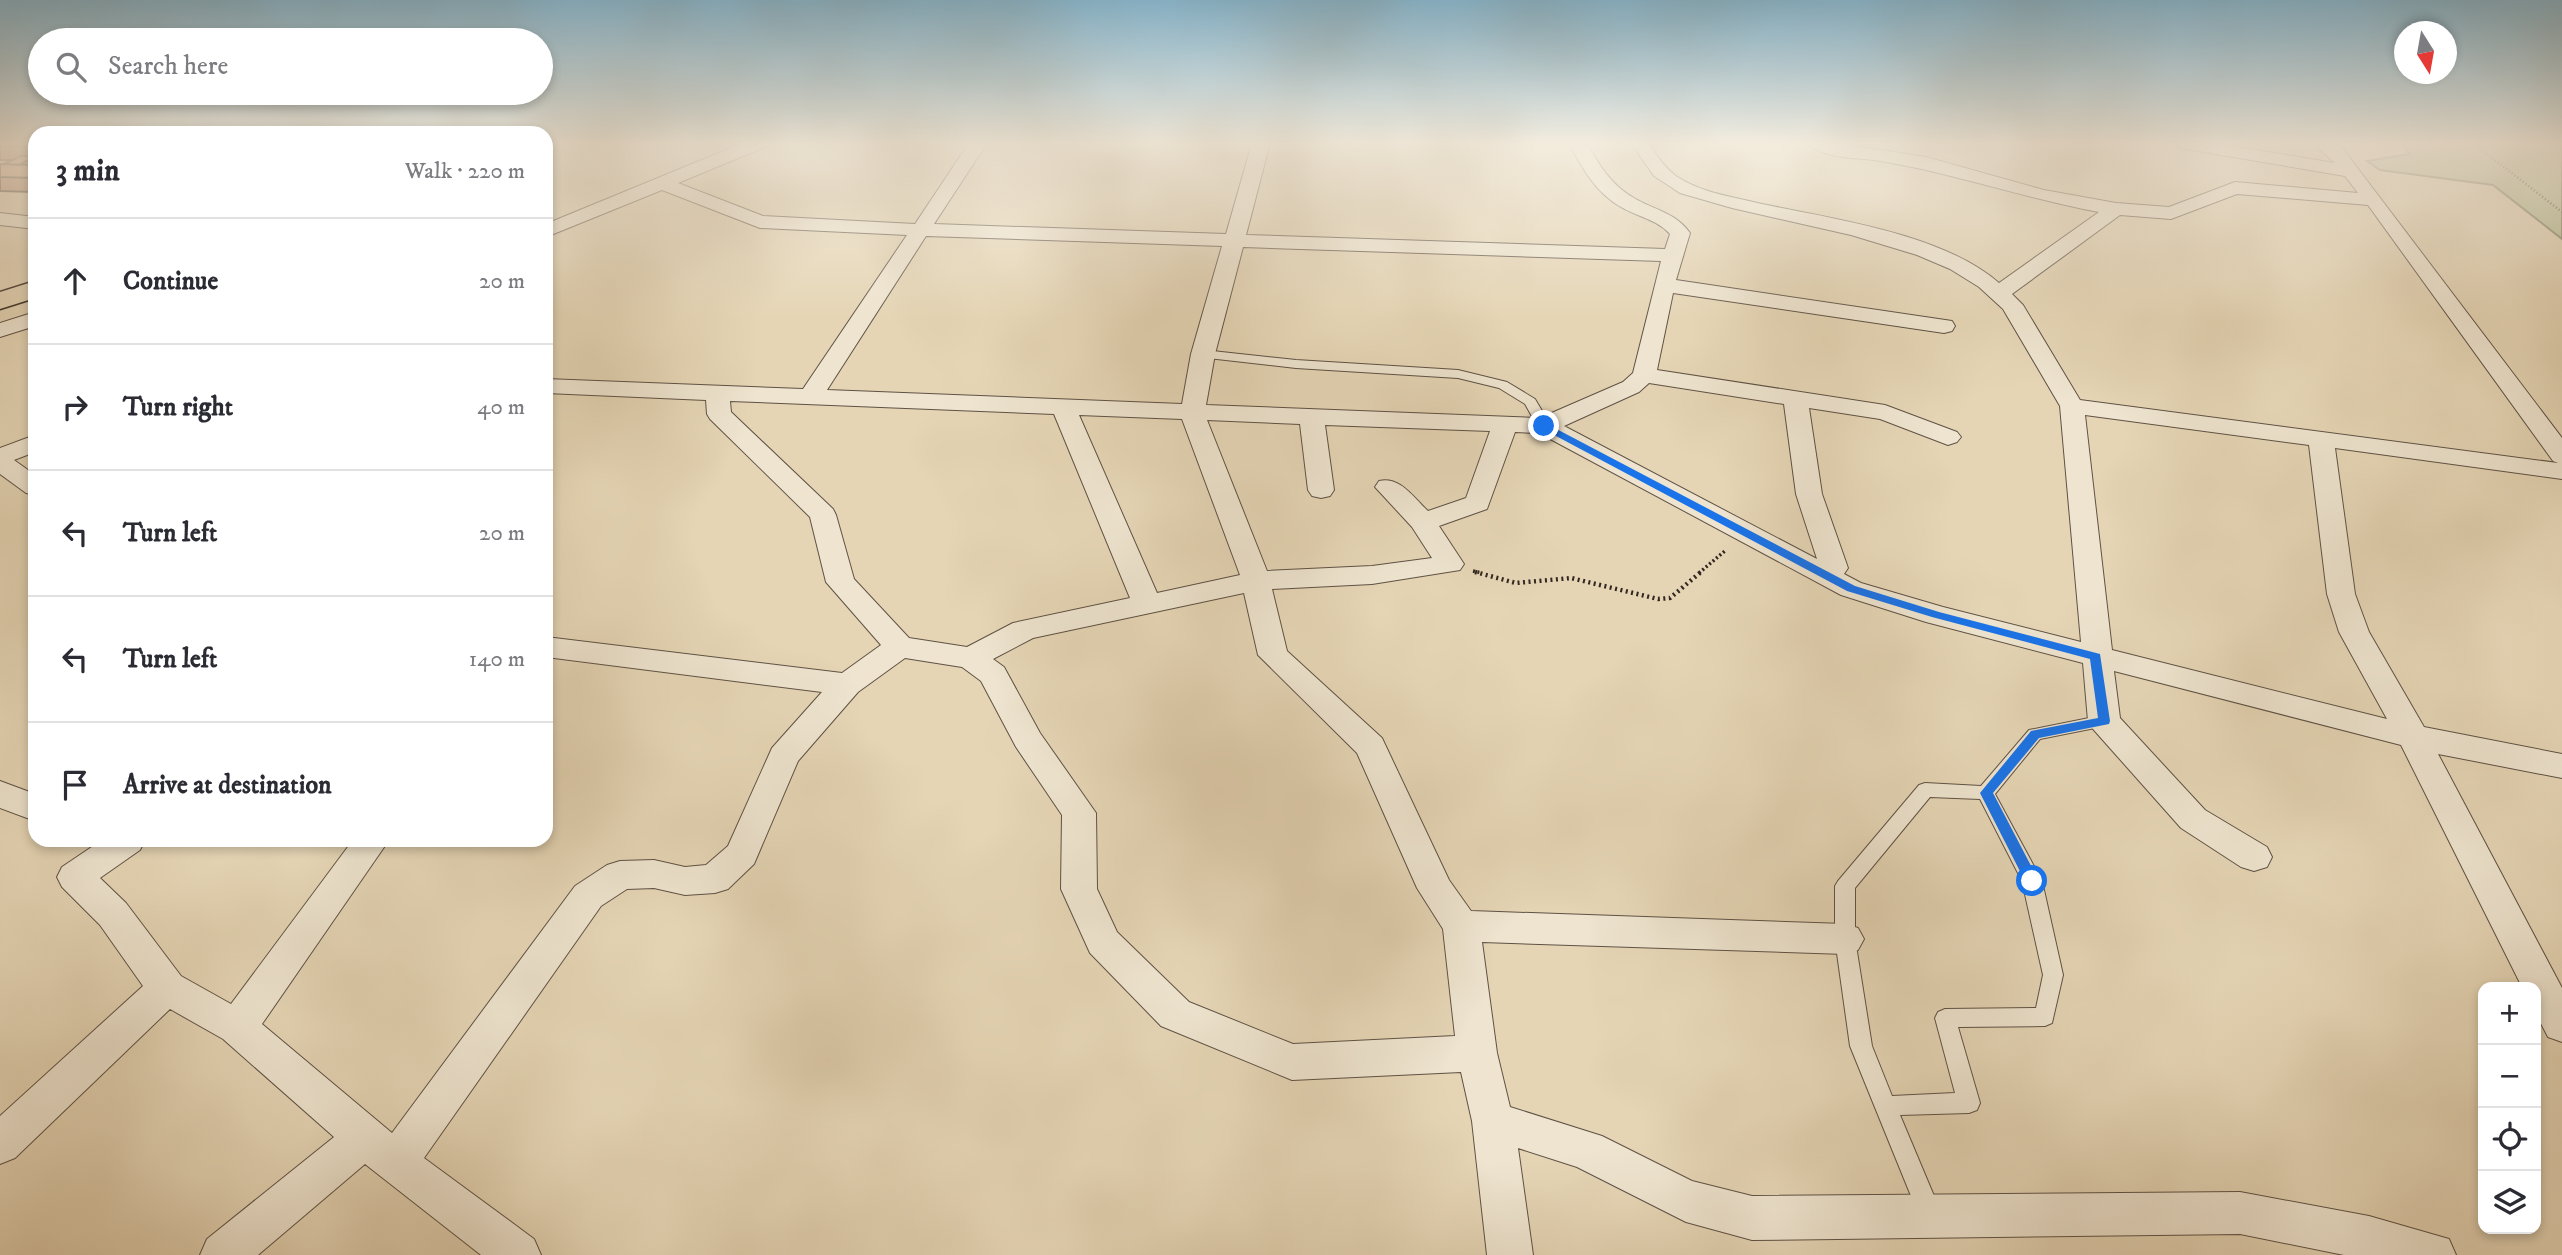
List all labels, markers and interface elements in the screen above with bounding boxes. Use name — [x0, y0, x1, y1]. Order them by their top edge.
north arrow — [2394, 21, 2457, 84]
search box — [28, 28, 553, 105]
icon: search — [52, 48, 90, 86]
text: Search here — [108, 50, 228, 83]
text: 3 min — [56, 153, 120, 190]
text: Walk · 220 m — [405, 157, 525, 186]
icon: ahead — [56, 262, 94, 300]
text: Continue — [123, 265, 218, 298]
text: 20 m — [479, 267, 525, 296]
icon: right — [56, 388, 94, 426]
text: Turn right — [123, 391, 233, 424]
text: 40 m — [477, 393, 525, 422]
route end — [1528, 410, 1559, 441]
icon: left — [56, 514, 94, 552]
text: Turn left — [123, 517, 217, 550]
text: 20 m — [479, 519, 525, 548]
icon: left — [56, 640, 94, 678]
text: Turn left — [123, 643, 217, 676]
text: 140 m — [469, 645, 525, 674]
icon: arrive — [56, 766, 94, 804]
text: Arrive at destination — [123, 769, 332, 802]
route start — [2016, 865, 2047, 896]
map controls — [2478, 982, 2541, 1234]
button: + — [2478, 982, 2541, 1045]
button: − — [2478, 1045, 2541, 1108]
button: locate — [2478, 1108, 2541, 1171]
button: layers — [2478, 1171, 2541, 1234]

